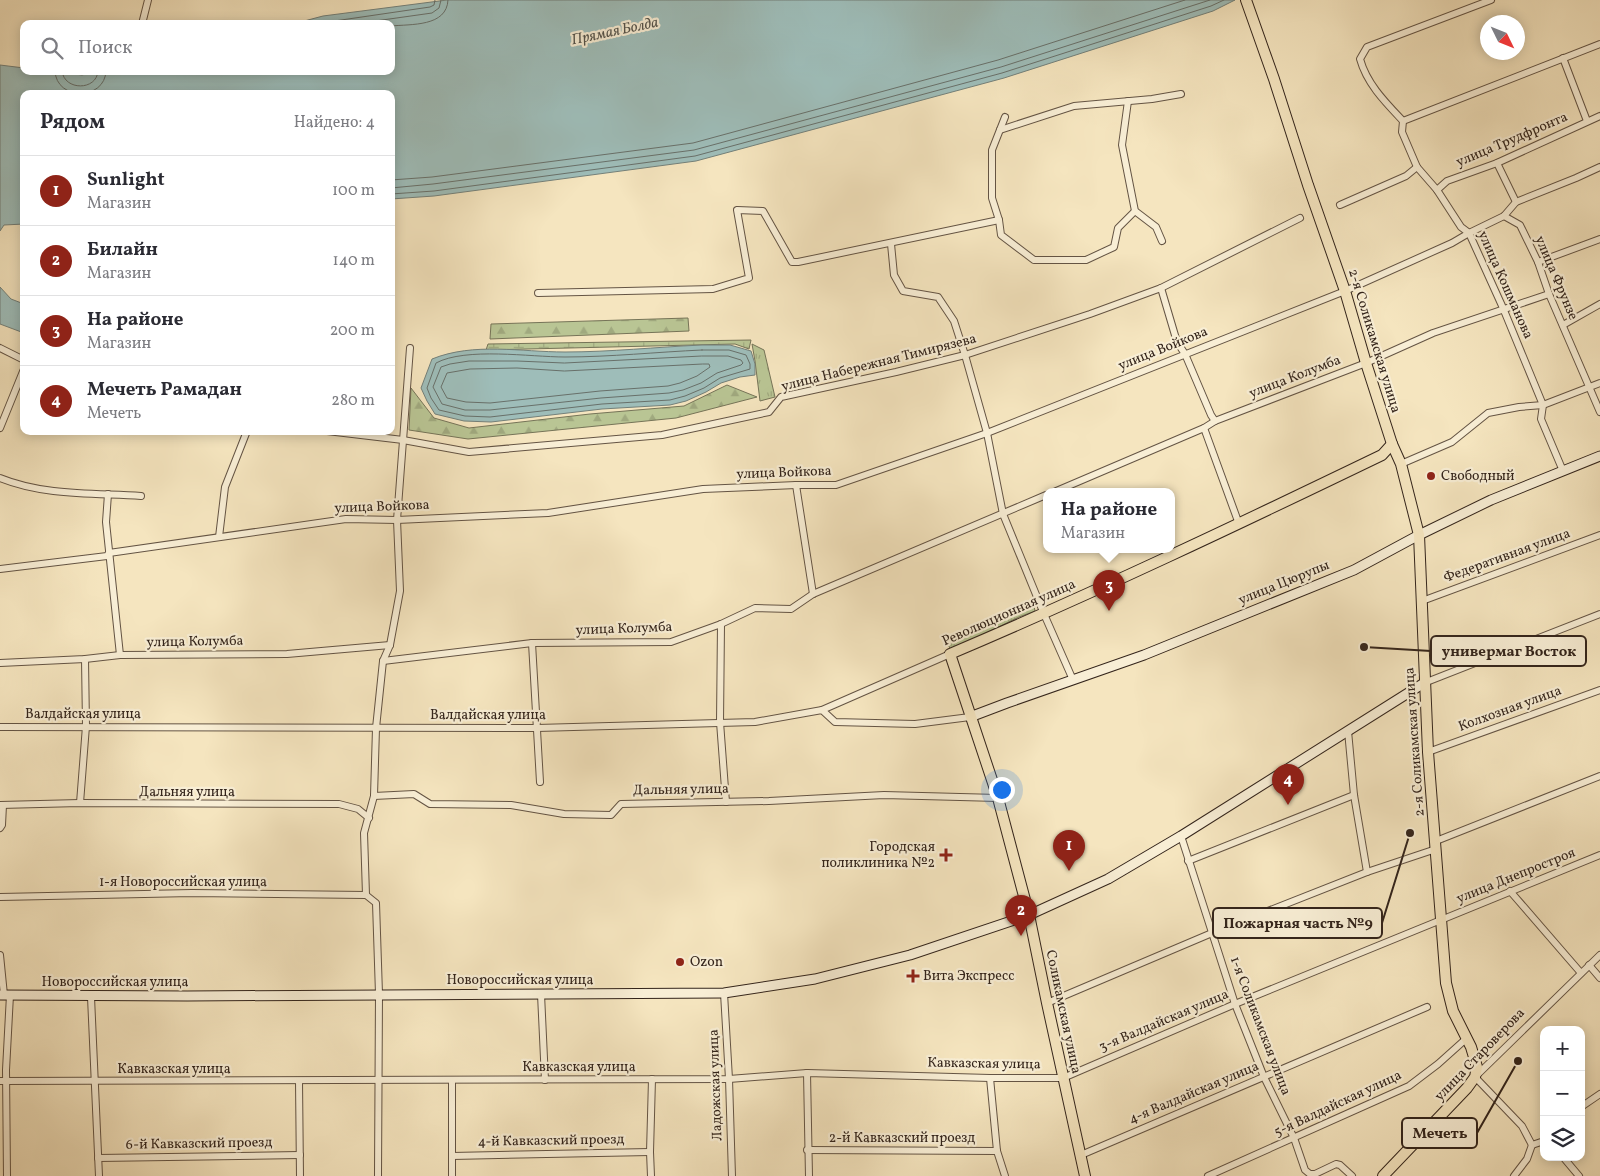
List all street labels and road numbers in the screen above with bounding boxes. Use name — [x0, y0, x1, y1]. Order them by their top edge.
street label: улица Трудфронта — [1453, 108, 1571, 172]
street label: улица Кошманова — [1473, 228, 1537, 342]
street label: улица Фрунзе — [1530, 233, 1582, 323]
street label: 2-я Соликамская улица — [1343, 267, 1405, 415]
street label: улица Войкова — [1115, 322, 1211, 376]
street label: улица Набережная Тимирязева — [779, 330, 979, 396]
street label: улица Колумба — [1246, 351, 1344, 403]
street label: улица Войкова — [736, 462, 832, 484]
street label: улица Войкова — [334, 496, 430, 518]
street label: Федеративная улица — [1441, 524, 1573, 588]
street label: улица Цюрупы — [1236, 556, 1333, 610]
street label: Революционная улица — [939, 575, 1079, 651]
street label: улица Колумба — [575, 618, 673, 640]
street label: улица Колумба — [146, 632, 244, 652]
street label: 2-я Соликамская улица — [1400, 667, 1430, 817]
street label: Колхозная улица — [1456, 681, 1564, 737]
street label: Валдайская улица — [25, 705, 141, 724]
street label: Валдайская улица — [430, 706, 546, 725]
street label: Дальняя улица — [633, 780, 729, 800]
street label: Дальняя улица — [139, 783, 235, 802]
street label: улица Днепростроя — [1454, 843, 1578, 909]
street label: 1-я Новороссийская улица — [99, 873, 267, 892]
street label: Соликамская улица — [1041, 948, 1085, 1076]
street label: 1-я Соликамская улица — [1225, 954, 1295, 1098]
street label: Новороссийская улица — [447, 971, 593, 990]
street label: Новороссийская улица — [42, 973, 188, 992]
street label: 3-я Валдайская улица — [1096, 985, 1232, 1057]
street label: улица Староверова — [1431, 1004, 1529, 1106]
street label: Ладожская улица — [705, 1029, 727, 1141]
street label: Кавказская улица — [927, 1054, 1041, 1074]
street label: 4-я Валдайская улица — [1126, 1057, 1262, 1129]
street label: Кавказская улица — [522, 1058, 636, 1077]
street label: Кавказская улица — [117, 1060, 231, 1079]
street label: 5-я Валдайская улица — [1271, 1066, 1405, 1142]
street label: 2-й Кавказский проезд — [829, 1129, 975, 1148]
street label: 4-й Кавказский проезд — [477, 1130, 625, 1152]
street label: 6-й Кавказский проезд — [126, 1133, 273, 1155]

